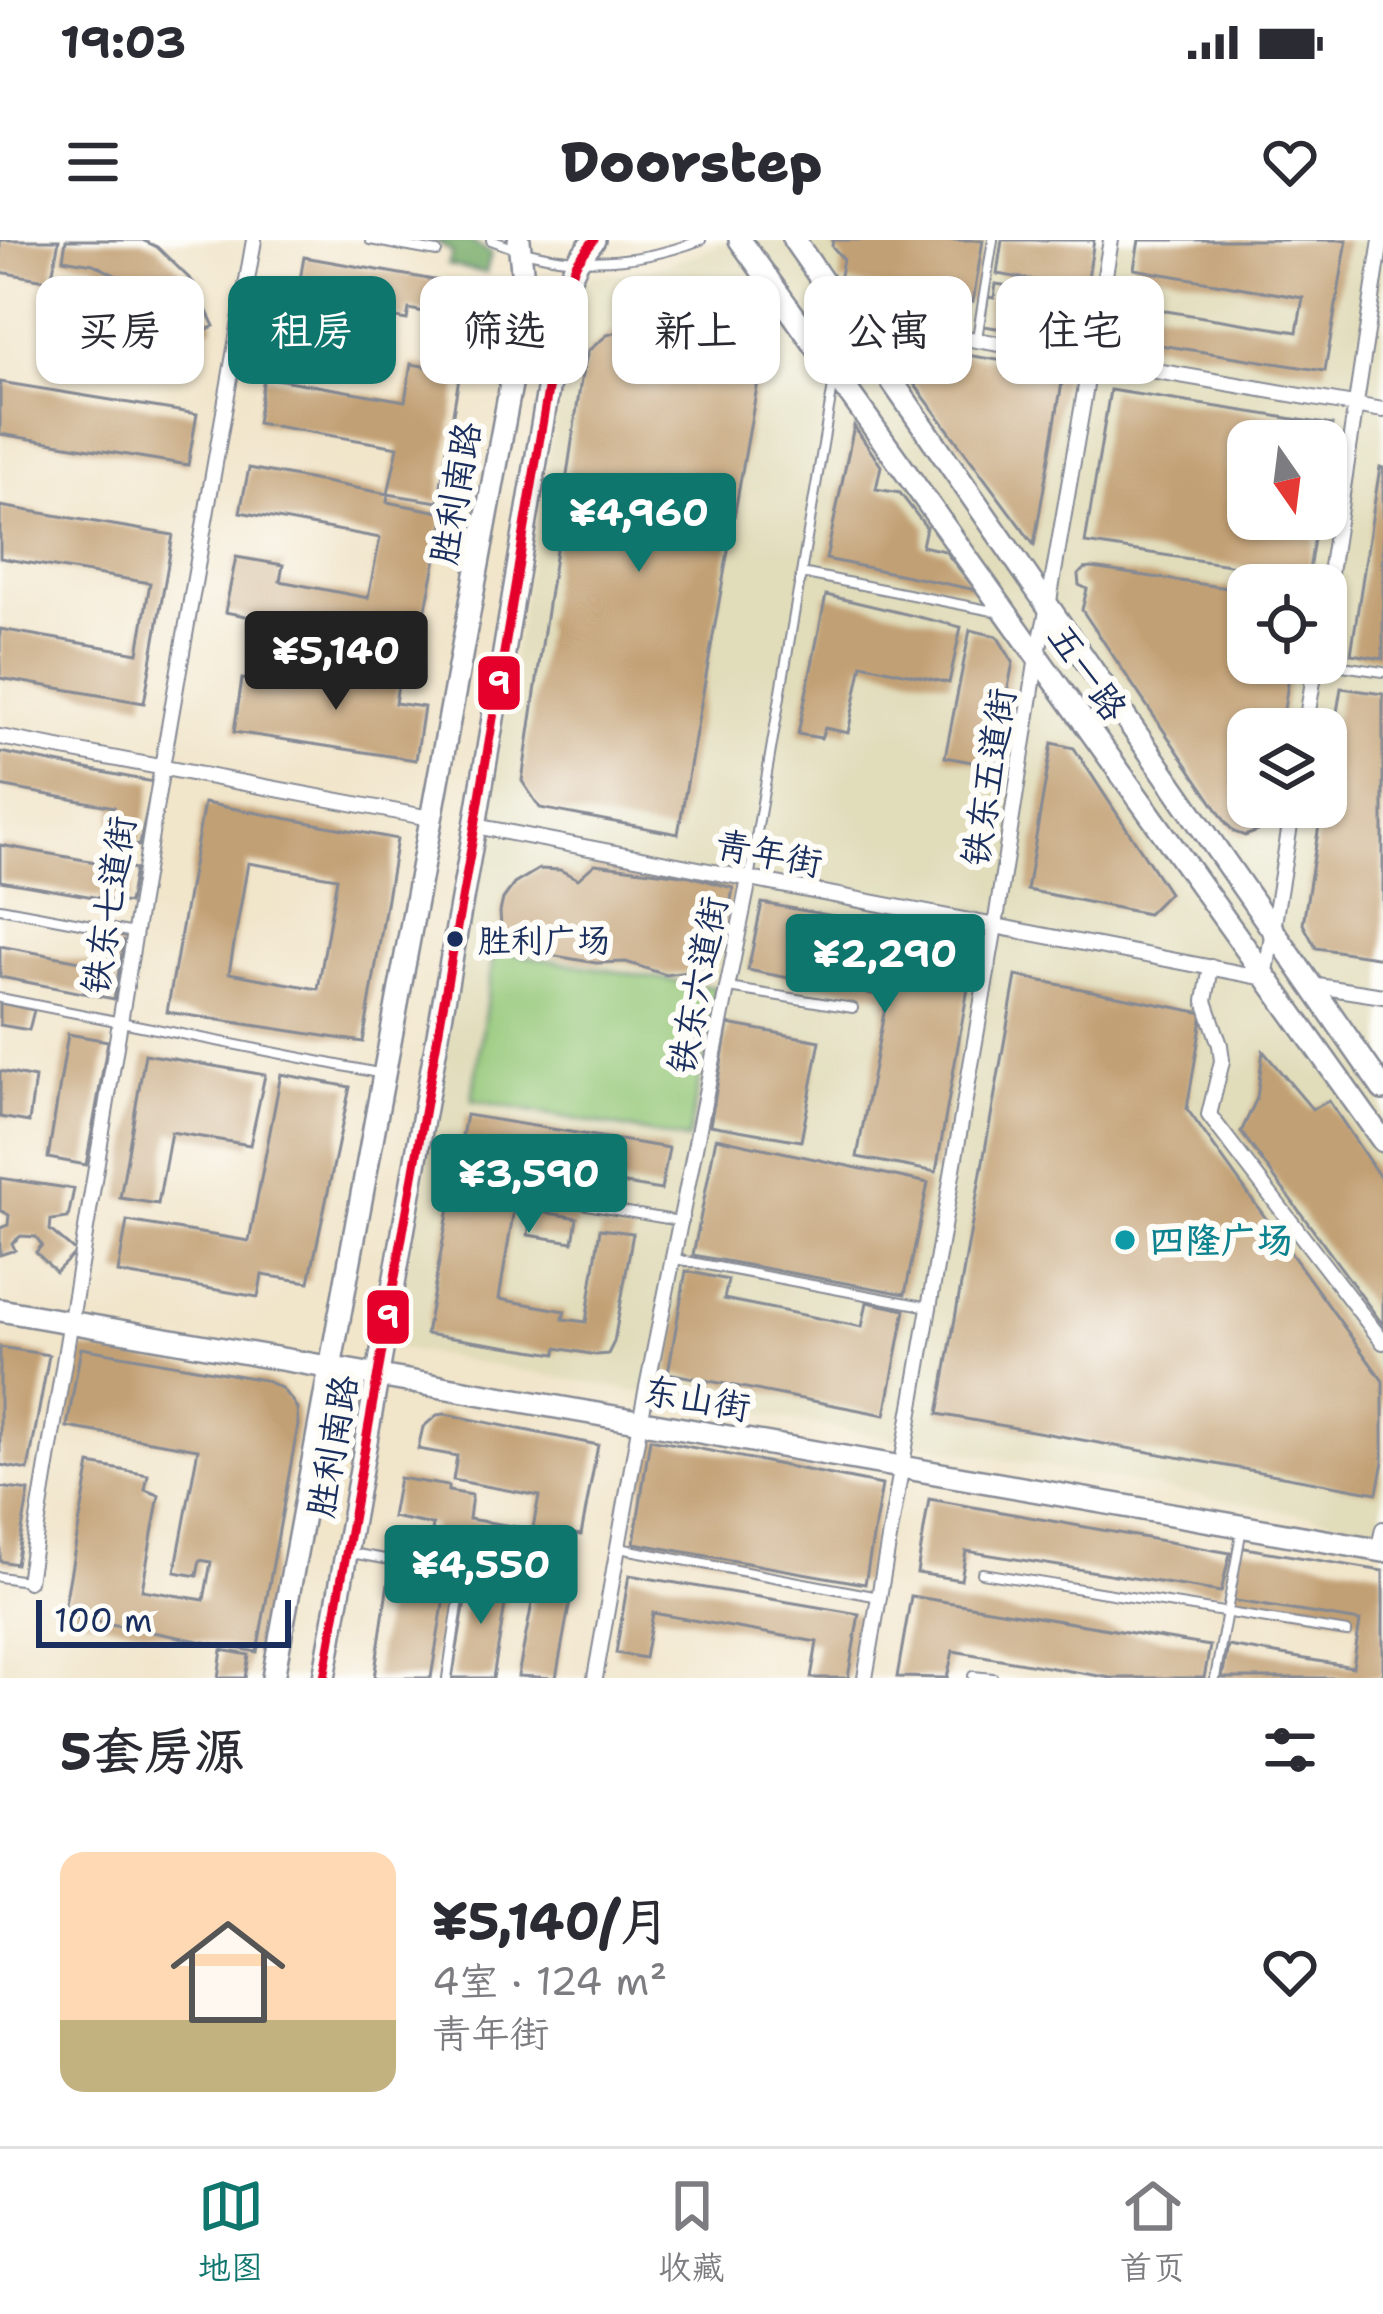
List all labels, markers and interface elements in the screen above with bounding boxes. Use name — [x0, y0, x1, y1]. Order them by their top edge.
text: 19:03 — [60, 12, 186, 72]
text: Doorstep — [561, 126, 822, 198]
icon: menu — [60, 129, 126, 195]
icon: heart — [1257, 129, 1323, 195]
chip: 买房 — [36, 276, 204, 384]
chip: 租房 — [228, 276, 396, 384]
chip: 筛选 — [420, 276, 588, 384]
chip: 新上 — [612, 276, 780, 384]
chip: 公寓 — [804, 276, 972, 384]
chip: 住宅 — [996, 276, 1164, 384]
street label: 胜利南路 — [419, 418, 492, 568]
north arrow — [1227, 420, 1347, 540]
map controls — [1227, 420, 1347, 828]
pin: ¥4,960 — [541, 473, 737, 575]
text: ¥4,960 — [569, 486, 709, 538]
button: locate — [1227, 564, 1347, 684]
pin: ¥5,140 — [238, 611, 434, 713]
street label: 五一路 — [1037, 614, 1139, 731]
text: ¥5,140 — [272, 624, 400, 676]
line badge: 9 — [476, 654, 522, 712]
text: 9 — [487, 660, 511, 705]
street label: 铁东五道街 — [950, 684, 1027, 870]
button: layers — [1227, 708, 1347, 828]
street label: 铁东七道街 — [70, 812, 147, 998]
street label: 青年街 — [711, 819, 827, 888]
street label: 铁东六道街 — [656, 892, 739, 1078]
pin: ¥2,290 — [787, 914, 983, 1016]
place label: 胜利广场 — [478, 918, 610, 963]
text: ¥2,290 — [813, 927, 957, 979]
marker: 胜利广场 — [444, 928, 466, 950]
pin: ¥3,590 — [431, 1134, 627, 1236]
text: ¥3,590 — [458, 1147, 600, 1199]
place label: 四隆广场 — [1149, 1216, 1293, 1265]
marker: 四隆广场 — [1112, 1227, 1138, 1253]
line badge: 9 — [365, 1288, 411, 1346]
text: 9 — [376, 1294, 400, 1339]
street label: 东山街 — [639, 1365, 754, 1432]
street label: 胜利南路 — [296, 1371, 369, 1521]
pin: ¥4,550 — [383, 1525, 579, 1627]
text: ¥4,550 — [412, 1538, 550, 1590]
scale bar — [36, 1594, 291, 1647]
text: 100 m — [54, 1598, 153, 1643]
text: 5套房源 — [60, 1717, 245, 1785]
icon: filters — [1257, 1717, 1323, 1783]
text: ¥5,140/月 — [432, 1887, 670, 1955]
icon: home — [156, 1900, 300, 2044]
icon: heart — [1257, 1939, 1323, 2005]
text: 4室 · 124 m² — [432, 1955, 667, 2007]
text: 青年街 — [432, 2007, 549, 2059]
tab: 地图 — [198, 2173, 264, 2290]
tab: 收藏 — [659, 2173, 725, 2290]
tab: 首页 — [1120, 2173, 1186, 2290]

